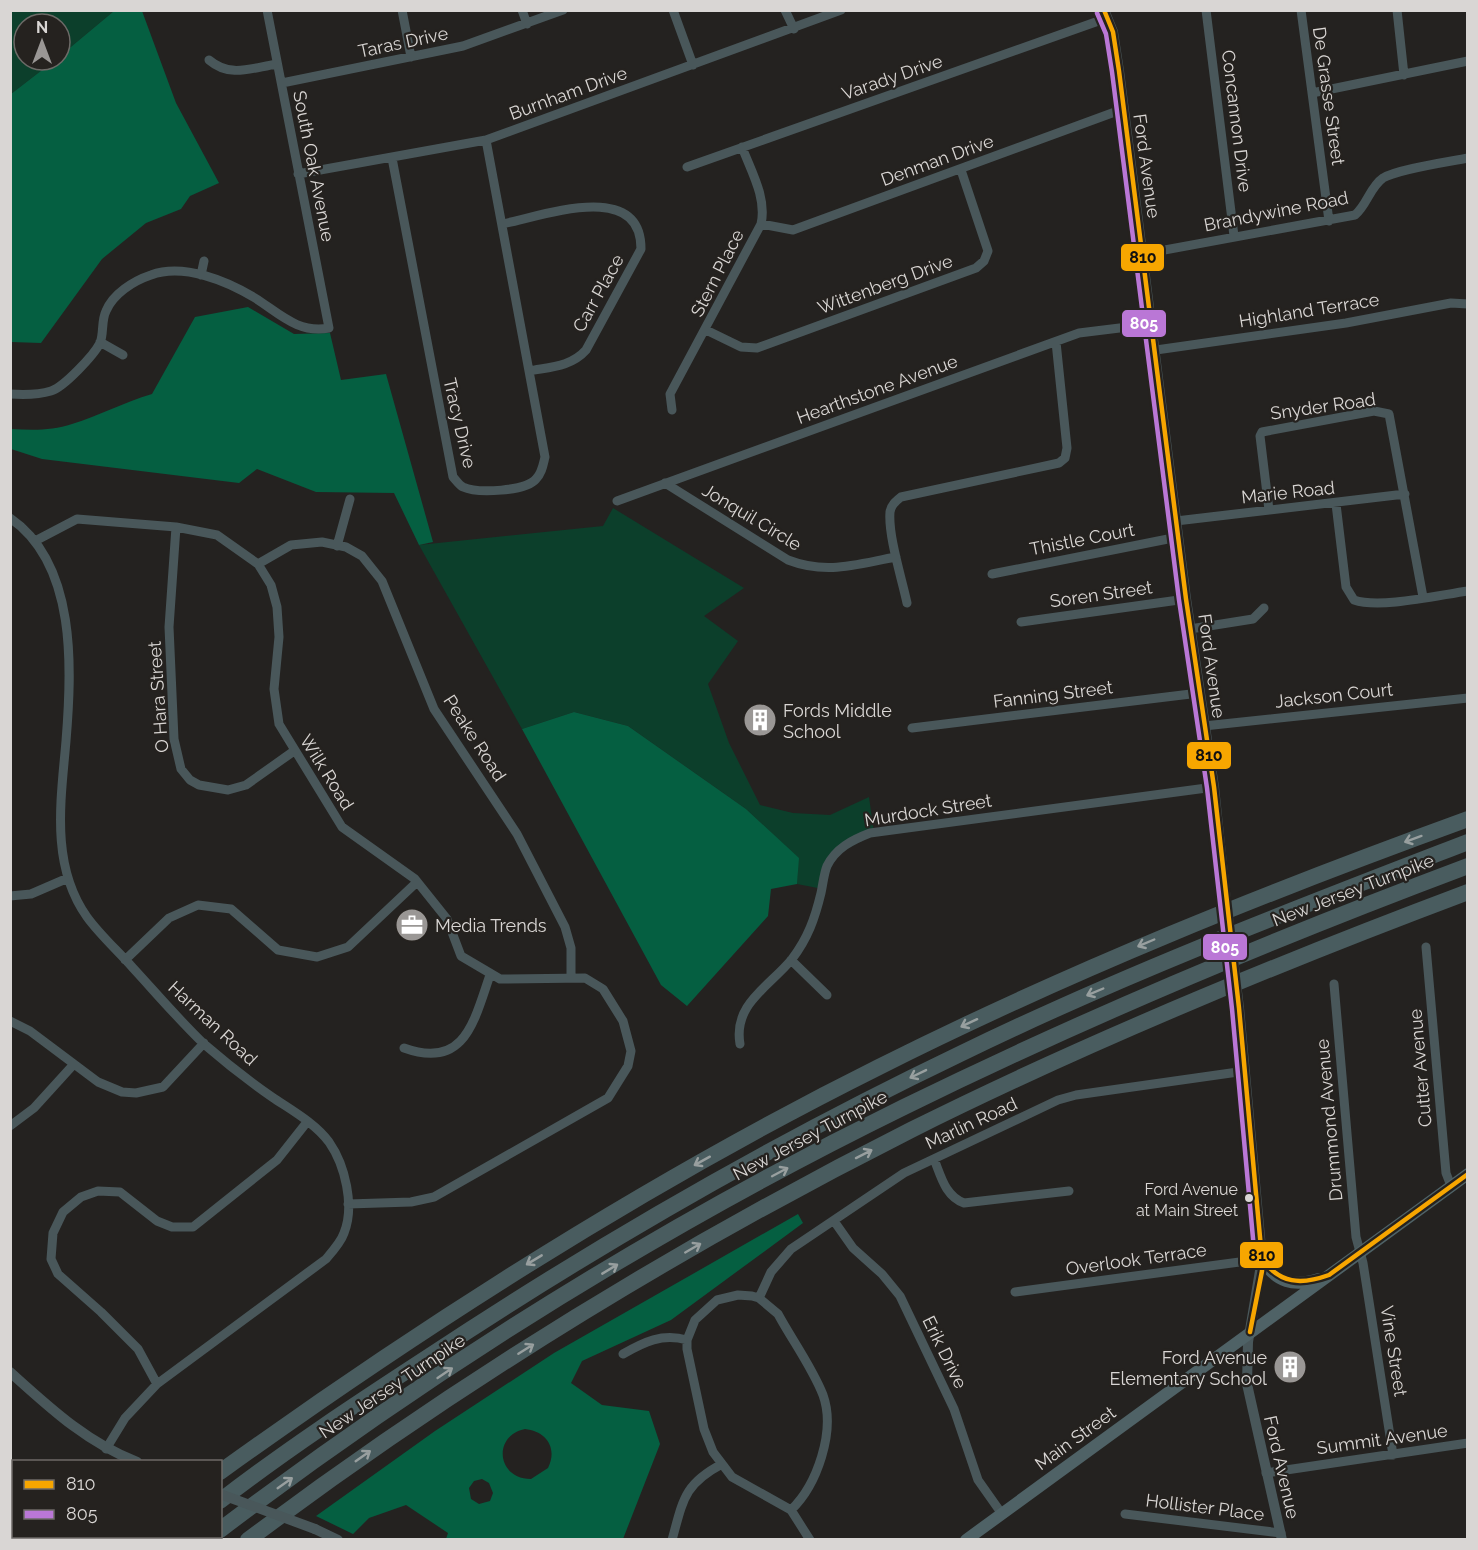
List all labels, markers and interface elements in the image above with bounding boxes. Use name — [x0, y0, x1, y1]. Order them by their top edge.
north arrow — [12, 12, 72, 72]
text: N — [36, 18, 48, 37]
street label: Taras Drive — [356, 22, 450, 62]
street label: De Grasse Street — [1309, 25, 1349, 167]
street label: Concannon Drive — [1218, 49, 1256, 194]
street label: Varady Drive — [839, 50, 946, 104]
street label: Burnham Drive — [506, 62, 630, 124]
street label: South Oak Avenue — [289, 89, 339, 244]
street label: Ford Avenue — [1129, 112, 1165, 220]
street label: Denman Drive — [878, 130, 997, 190]
street label: Brandywine Road — [1202, 187, 1350, 235]
street label: Stern Place — [686, 226, 748, 320]
line badge: 810 — [1120, 243, 1165, 272]
text: 810 — [1129, 248, 1157, 267]
street label: Carr Place — [568, 250, 628, 335]
street label: Wittenberg Drive — [815, 250, 956, 318]
street label: Highland Terrace — [1237, 288, 1381, 331]
line badge: 805 — [1121, 309, 1167, 338]
text: 805 — [1130, 314, 1158, 333]
street label: Hearthstone Avenue — [794, 350, 961, 428]
street label: Tracy Drive — [439, 376, 481, 471]
street label: Snyder Road — [1269, 388, 1377, 424]
street label: Marie Road — [1240, 477, 1336, 507]
street label: Jonquil Circle — [699, 479, 806, 555]
street label: Thistle Court — [1028, 519, 1136, 559]
street label: Soren Street — [1048, 576, 1154, 612]
street label: Ford Avenue — [1194, 612, 1230, 720]
street label: O Hara Street — [144, 641, 172, 753]
street label: Fanning Street — [992, 676, 1114, 712]
street label: Jackson Court — [1274, 678, 1394, 712]
street label: Peake Road — [439, 691, 511, 785]
place label: Fords Middle School — [783, 700, 892, 742]
building icon: Fords Middle School — [742, 702, 778, 738]
street label: Wilk Road — [296, 730, 358, 814]
line badge: 810 — [1186, 741, 1232, 770]
text: 810 — [1195, 746, 1223, 765]
street label: Murdock Street — [863, 790, 993, 830]
one-way arrow — [1404, 835, 1422, 846]
street label: New Jersey Turnpike — [1269, 849, 1437, 931]
office icon: Media Trends — [394, 907, 430, 943]
place label: Media Trends — [435, 915, 547, 936]
line badge: 805 — [1202, 933, 1248, 961]
one-way arrow — [1138, 938, 1156, 950]
text: 805 — [1211, 938, 1239, 957]
street label: Harman Road — [164, 976, 262, 1070]
one-way arrow — [1086, 987, 1104, 998]
street label: Cutter Avenue — [1404, 1008, 1436, 1128]
one-way arrow — [960, 1018, 978, 1030]
street label: Drummond Avenue — [1311, 1038, 1347, 1202]
one-way arrow — [909, 1069, 927, 1081]
street label: New Jersey Turnpike — [729, 1085, 891, 1185]
street label: Marlin Road — [922, 1093, 1020, 1153]
one-way arrow — [854, 1148, 872, 1160]
one-way arrow — [694, 1155, 711, 1167]
one-way arrow — [770, 1166, 788, 1177]
place label: Ford Avenue at Main Street — [1136, 1180, 1239, 1220]
marker: Ford Avenue at Main Street — [1243, 1192, 1255, 1204]
street label: Overlook Terrace — [1064, 1239, 1208, 1279]
one-way arrow — [684, 1241, 701, 1253]
line badge: 810 — [1239, 1241, 1284, 1269]
text: 810 — [1248, 1246, 1276, 1265]
one-way arrow — [526, 1255, 543, 1267]
one-way arrow — [601, 1262, 618, 1274]
street label: Vine Street — [1376, 1304, 1412, 1398]
street label: Erik Drive — [918, 1312, 972, 1392]
street label: New Jersey Turnpike — [315, 1329, 469, 1443]
one-way arrow — [517, 1342, 534, 1354]
place label: Ford Avenue Elementary School — [1109, 1347, 1267, 1389]
building icon: Ford Avenue Elementary School — [1272, 1349, 1308, 1385]
one-way arrow — [437, 1366, 454, 1379]
street label: Main Street — [1031, 1402, 1119, 1474]
street label: Ford Avenue — [1260, 1413, 1304, 1521]
street label: Summit Avenue — [1315, 1419, 1449, 1459]
one-way arrow — [355, 1450, 371, 1462]
legend — [12, 1460, 222, 1538]
text: 810 — [66, 1473, 95, 1494]
one-way arrow — [276, 1477, 292, 1489]
street label: Hollister Place — [1144, 1489, 1266, 1525]
text: 805 — [66, 1503, 98, 1524]

